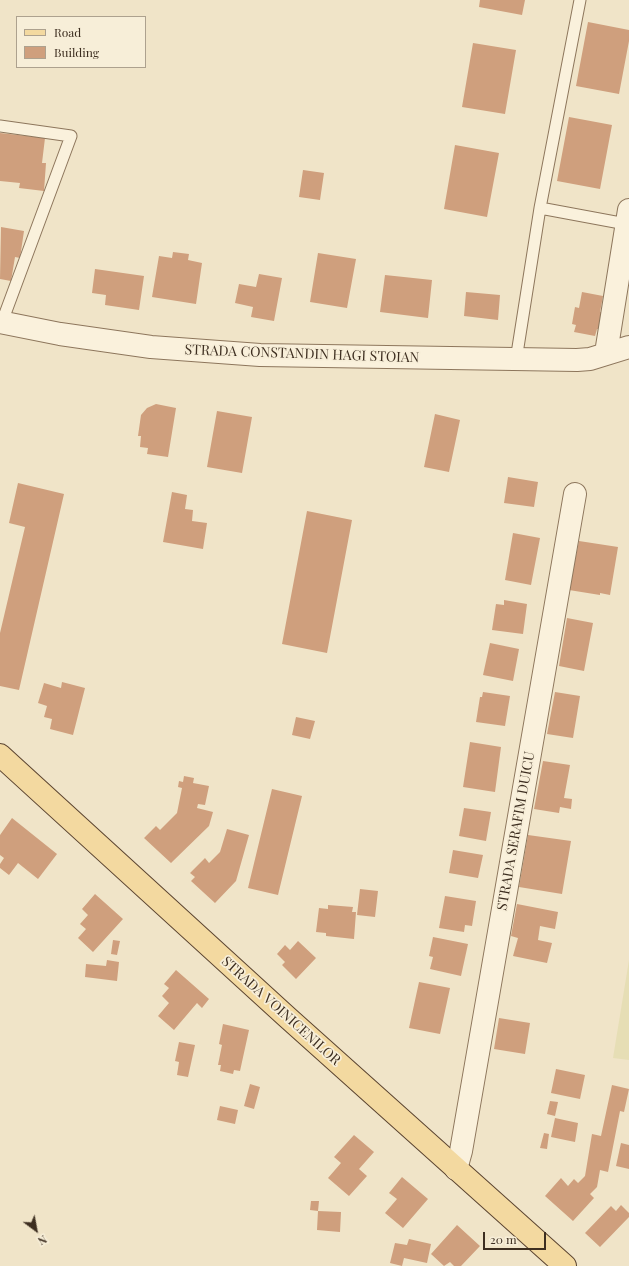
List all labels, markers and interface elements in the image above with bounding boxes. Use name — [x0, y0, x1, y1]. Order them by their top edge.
legend — [16, 16, 146, 68]
text: Road — [54, 24, 81, 40]
text: Building — [54, 44, 99, 60]
street label: STRADA CONSTANDIN HAGI STOIAN — [184, 342, 420, 366]
street label: STRADA SERAFIM DUICU — [494, 750, 538, 912]
street label: STRADA VOINICENILOR — [218, 953, 344, 1069]
north arrow — [16, 1210, 56, 1250]
scale bar — [485, 1224, 548, 1250]
text: 20 m — [490, 1231, 517, 1247]
text: N — [35, 1232, 50, 1249]

